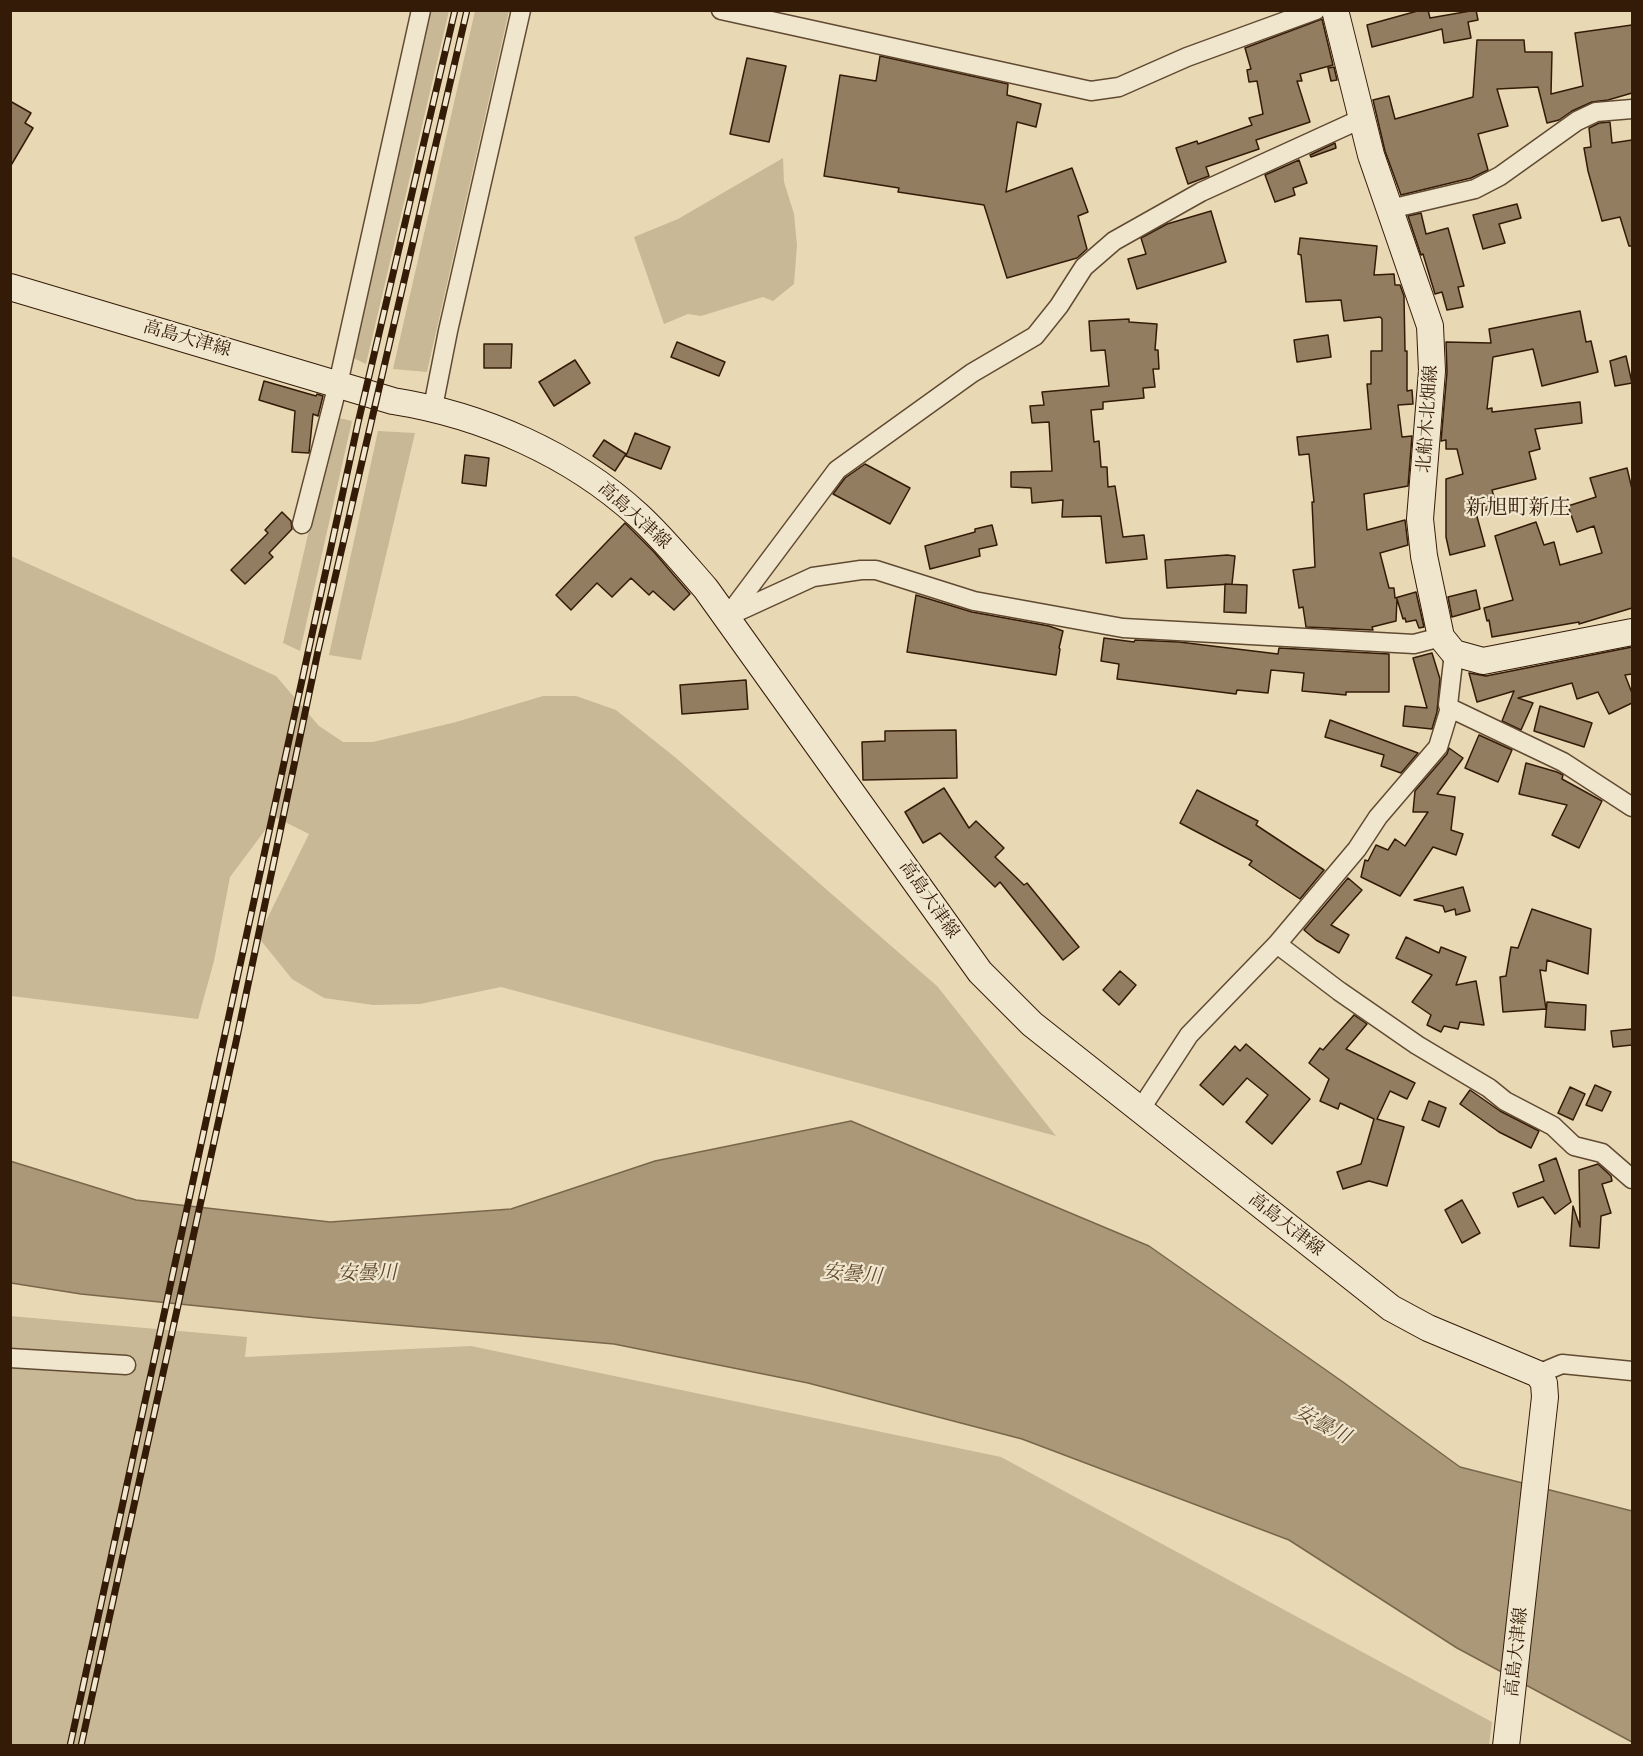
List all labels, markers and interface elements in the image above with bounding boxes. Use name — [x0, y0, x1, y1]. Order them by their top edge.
street label: 高島大津線 — [141, 316, 233, 362]
street label: 北船木北畑線 — [1413, 364, 1443, 474]
street label: 高島大津線 — [593, 478, 675, 554]
district label: 新旭町新庄 — [1466, 495, 1570, 521]
street label: 高島大津線 — [894, 857, 964, 943]
street label: 高島大津線 — [1244, 1189, 1328, 1261]
water label: 安曇川 — [821, 1260, 883, 1290]
water label: 安曇川 — [337, 1261, 397, 1287]
water label: 安曇川 — [1290, 1400, 1354, 1450]
street label: 高島大津線 — [1502, 1606, 1532, 1698]

